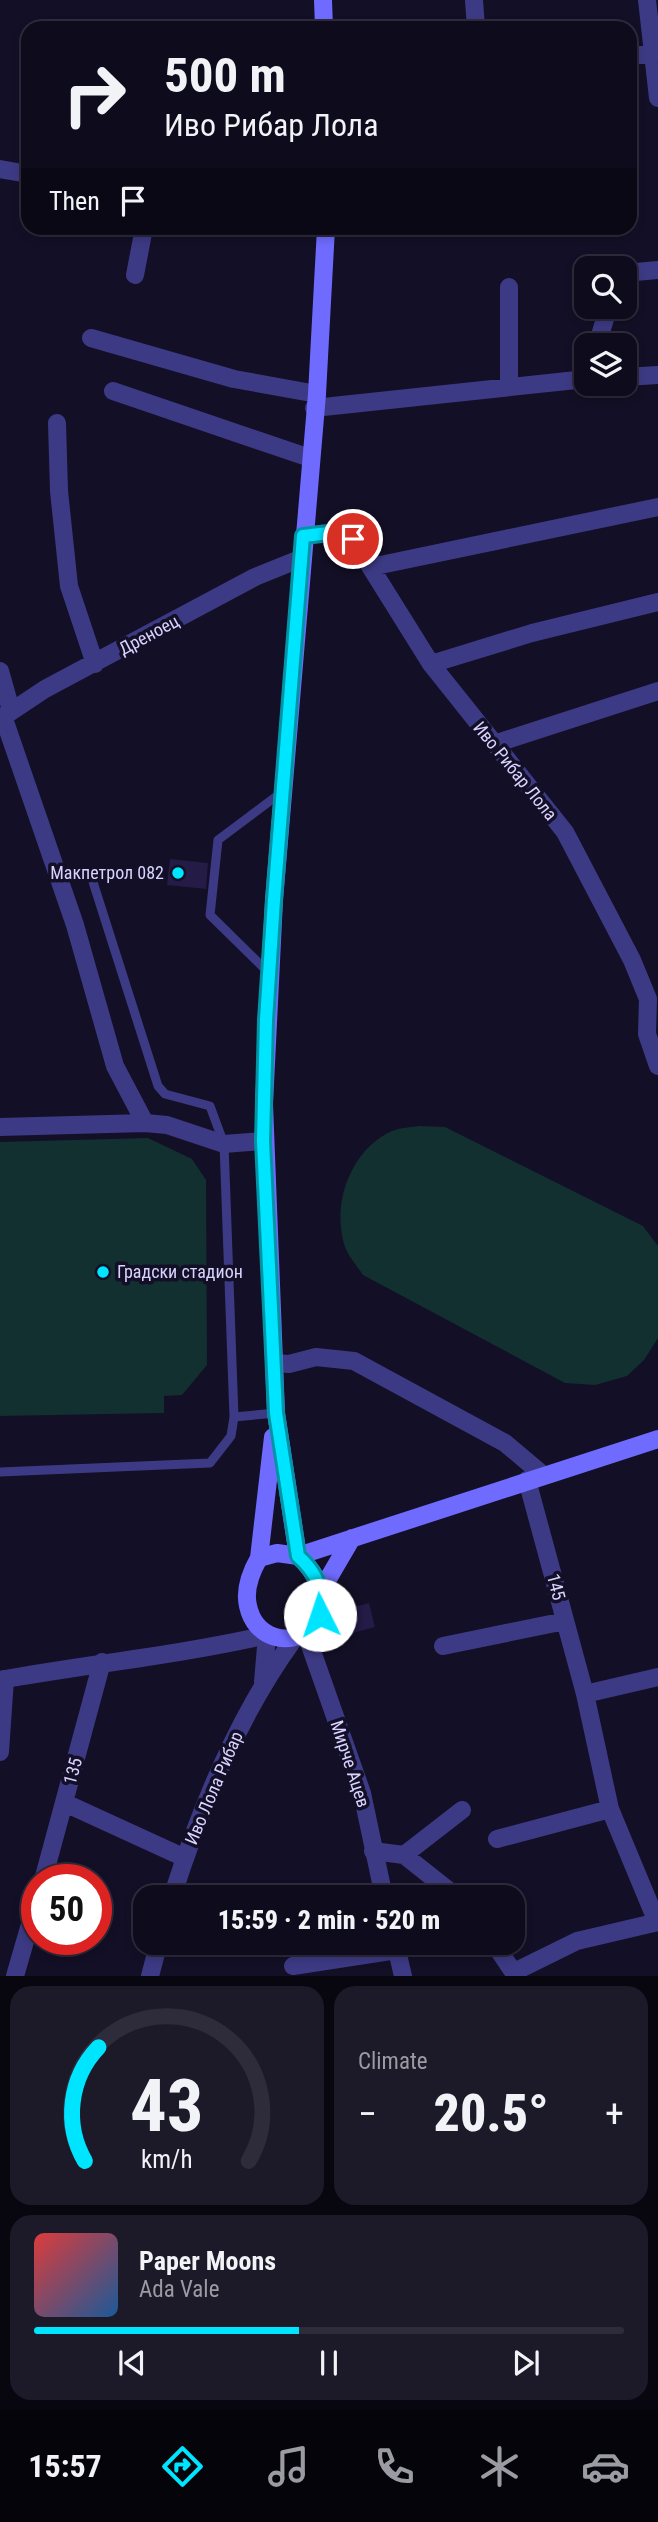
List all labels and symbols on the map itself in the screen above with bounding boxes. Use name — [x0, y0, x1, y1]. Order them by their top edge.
pin — [323, 509, 383, 569]
street label: Дреноец — [115, 610, 183, 659]
street label: Иво Рибар Лола — [469, 717, 562, 824]
place label: Макпетрол 082 — [50, 862, 164, 883]
marker: Макпетрол 082 — [170, 865, 186, 881]
place label: Градски стадион — [117, 1261, 243, 1282]
marker: Градски стадион — [95, 1264, 111, 1280]
street label: 145 — [543, 1571, 570, 1603]
position arrow — [283, 1578, 357, 1652]
street label: Мирче Ацев — [327, 1718, 374, 1810]
street label: Иво Лола Рибар — [180, 1728, 247, 1847]
street label: 135 — [59, 1755, 86, 1786]
speed limit sign: 50 — [21, 1864, 112, 1955]

